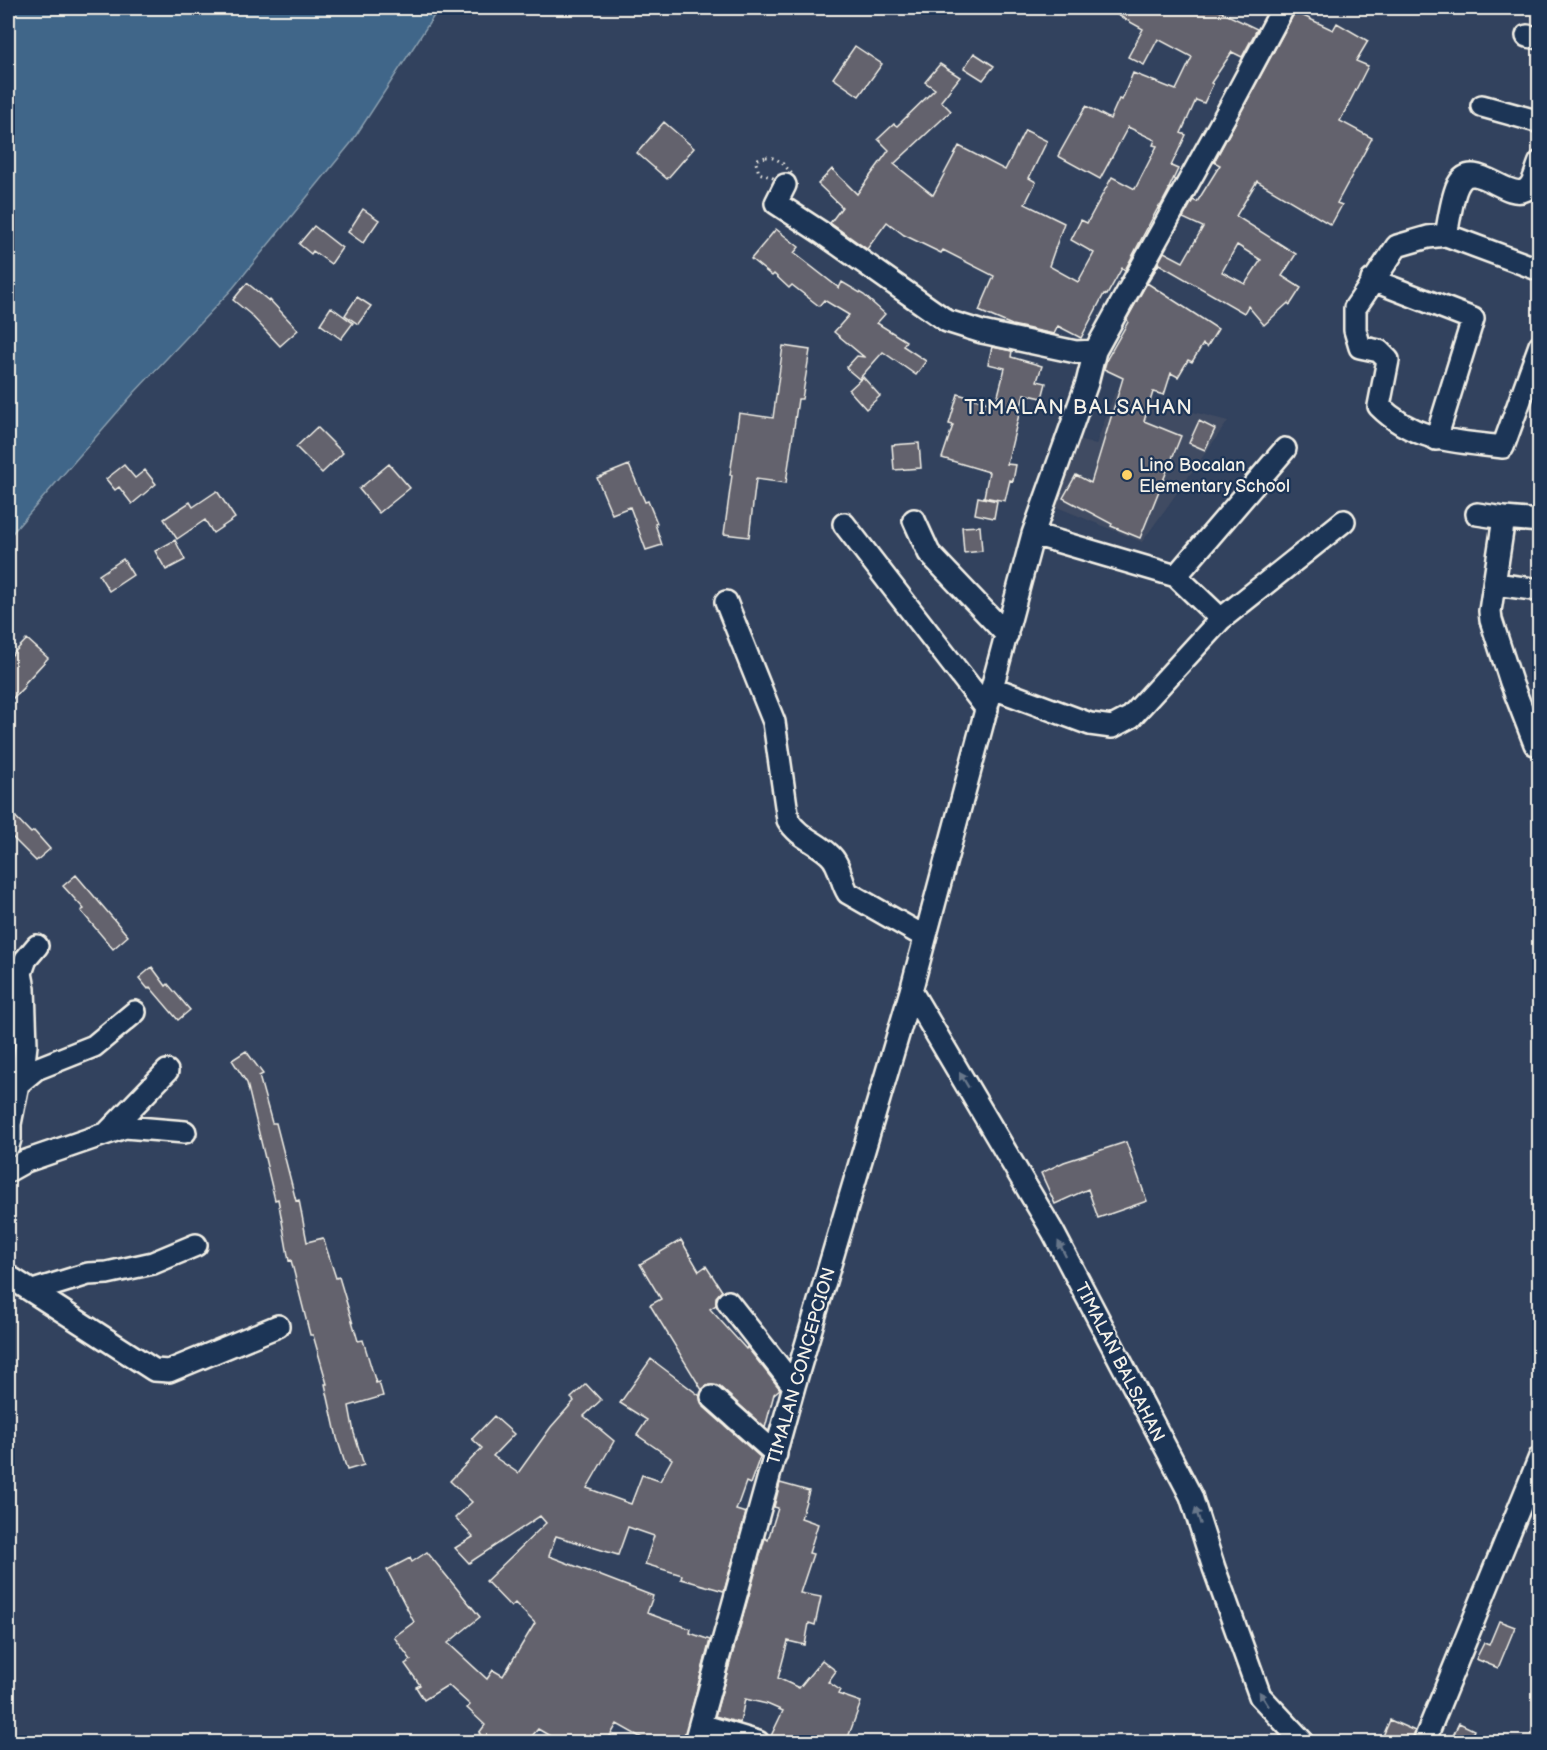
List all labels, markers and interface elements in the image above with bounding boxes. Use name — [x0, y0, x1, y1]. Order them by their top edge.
district label: TIMALAN BALSAHAN — [964, 395, 1194, 420]
place label: Lino Bocalan Elementary School — [1139, 455, 1290, 497]
marker: Lino Bocalan Elementary School — [1120, 468, 1134, 482]
one-way arrow — [958, 1072, 969, 1088]
one-way arrow — [1057, 1240, 1067, 1257]
street label: TIMALAN CONCEPCION — [763, 1265, 840, 1467]
street label: TIMALAN BALSAHAN — [1070, 1279, 1169, 1445]
one-way arrow — [1192, 1507, 1202, 1525]
one-way arrow — [1259, 1691, 1270, 1707]

